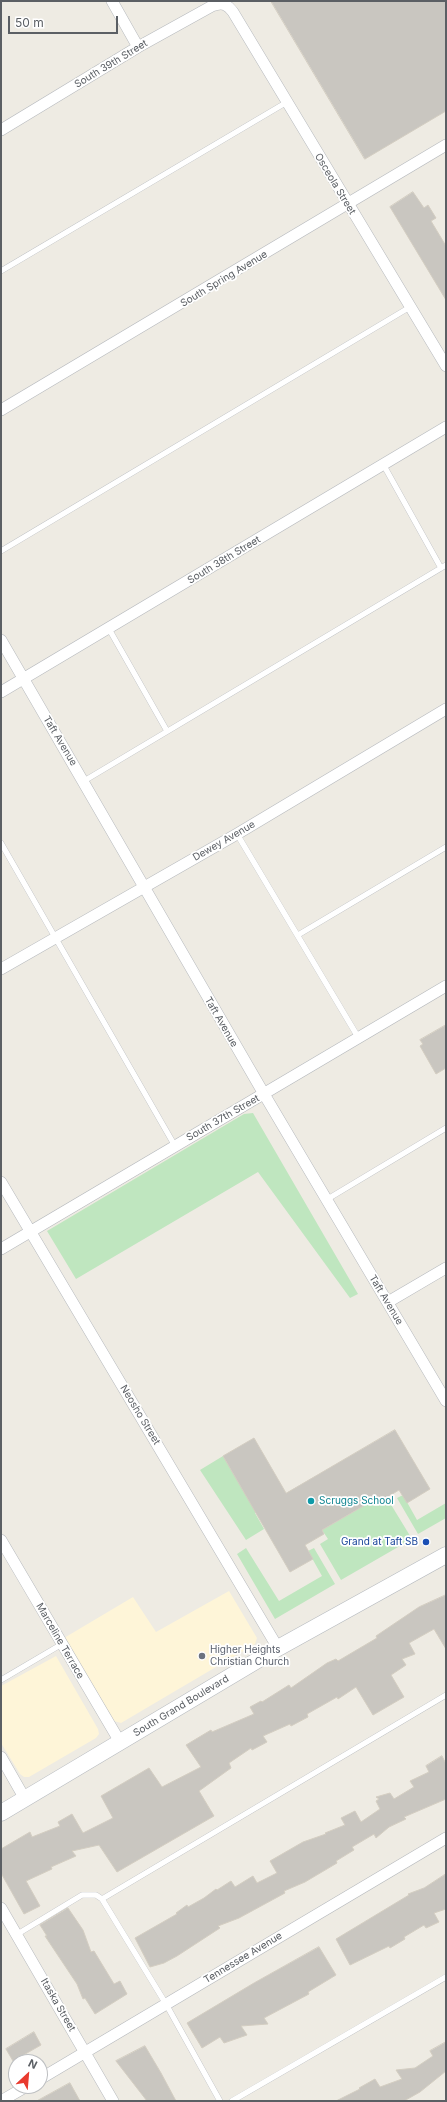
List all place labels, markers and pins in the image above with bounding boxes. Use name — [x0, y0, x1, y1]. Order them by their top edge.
place label: Scruggs School — [319, 1495, 394, 1507]
marker: Scruggs School — [306, 1496, 316, 1506]
place label: Grand at Taft SB — [341, 1536, 418, 1548]
marker: Grand at Taft SB — [421, 1537, 431, 1547]
place label: Higher Heights Christian Church — [210, 1644, 289, 1668]
marker: Higher Heights Christian Church — [197, 1651, 207, 1661]

